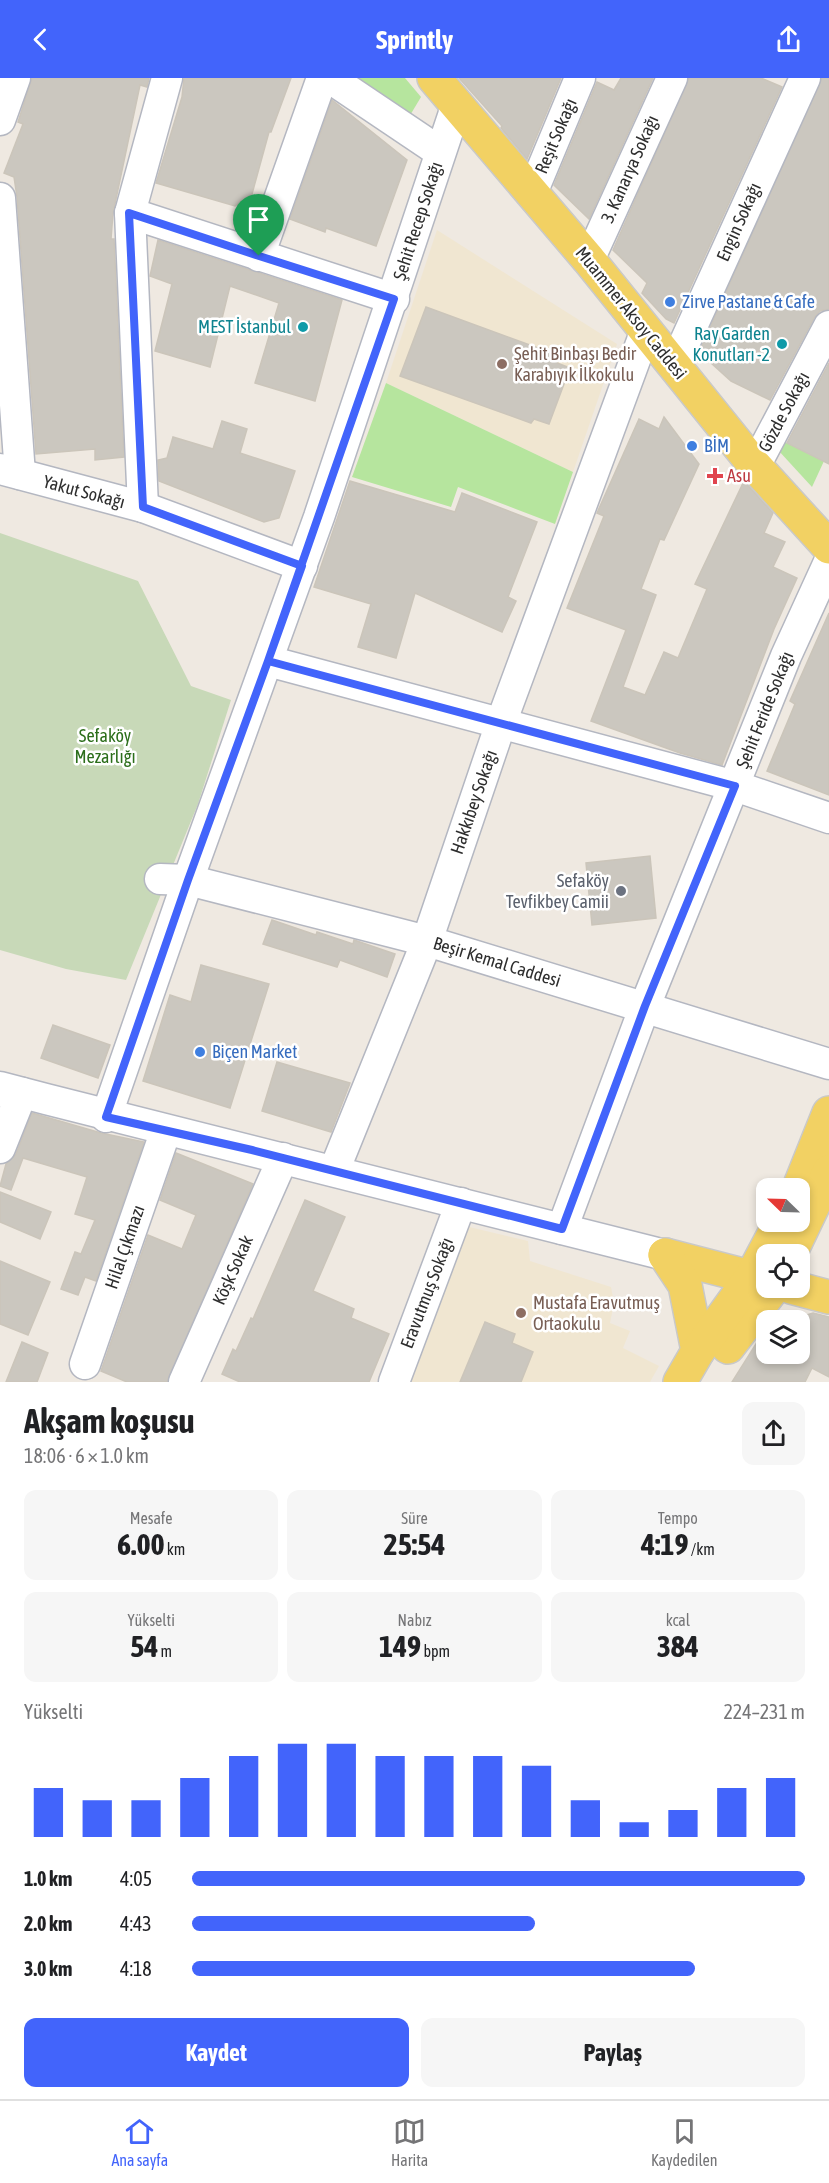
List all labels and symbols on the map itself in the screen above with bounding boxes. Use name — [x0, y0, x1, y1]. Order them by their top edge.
street label: Reşit Sokağı — [530, 95, 581, 177]
street label: 3. Kanarya Sokağı — [596, 112, 663, 226]
street label: Şehit Recep Sokağı — [388, 159, 447, 283]
street label: Engin Sokağı — [712, 179, 765, 264]
pin — [233, 194, 284, 256]
street label: Muammer Aksoy Caddesi — [571, 242, 691, 383]
place label: Zirve Pastane & Cafe — [682, 291, 815, 312]
marker: Zirve Pastane & Cafe — [663, 295, 677, 309]
place label: MEST İstanbul — [198, 316, 291, 337]
marker: MEST İstanbul — [296, 320, 310, 334]
place label: Ray Garden Konutları -2 — [692, 323, 770, 365]
marker: Ray Garden Konutları -2 — [775, 337, 789, 351]
place label: Şehit Binbaşı Bedir Karabıyık İlkokulu — [514, 343, 637, 385]
marker: Şehit Binbaşı Bedir Karabıyık İlkokulu — [495, 357, 509, 371]
street label: Gözde Sokağı — [754, 368, 813, 455]
place label: BİM — [704, 435, 729, 456]
marker: BİM — [685, 439, 699, 453]
place label: Asu — [727, 465, 751, 486]
marker: Asu — [708, 469, 722, 483]
street label: Yakut Sokağı — [41, 471, 127, 512]
street label: Şehit Feride Sokağı — [732, 648, 798, 771]
park label: Sefaköy Mezarlığı — [74, 725, 136, 767]
street label: Hakkıbey Sokağı — [446, 747, 501, 857]
place label: Sefaköy Tevfikbey Camii — [506, 870, 609, 912]
marker: Sefaköy Tevfikbey Camii — [614, 884, 628, 898]
street label: Beşir Kemal Caddesi — [431, 932, 564, 991]
place label: Biçen Market — [212, 1041, 297, 1062]
marker: Biçen Market — [193, 1045, 207, 1059]
north arrow — [756, 1178, 810, 1232]
street label: Hilal Çıkmazı — [100, 1202, 149, 1291]
street label: Köşk Sokak — [208, 1232, 257, 1308]
street label: Eravutmuş Sokağı — [396, 1234, 457, 1351]
place label: Mustafa Eravutmuş Ortaokulu — [533, 1292, 660, 1334]
marker: Mustafa Eravutmuş Ortaokulu — [514, 1306, 528, 1320]

